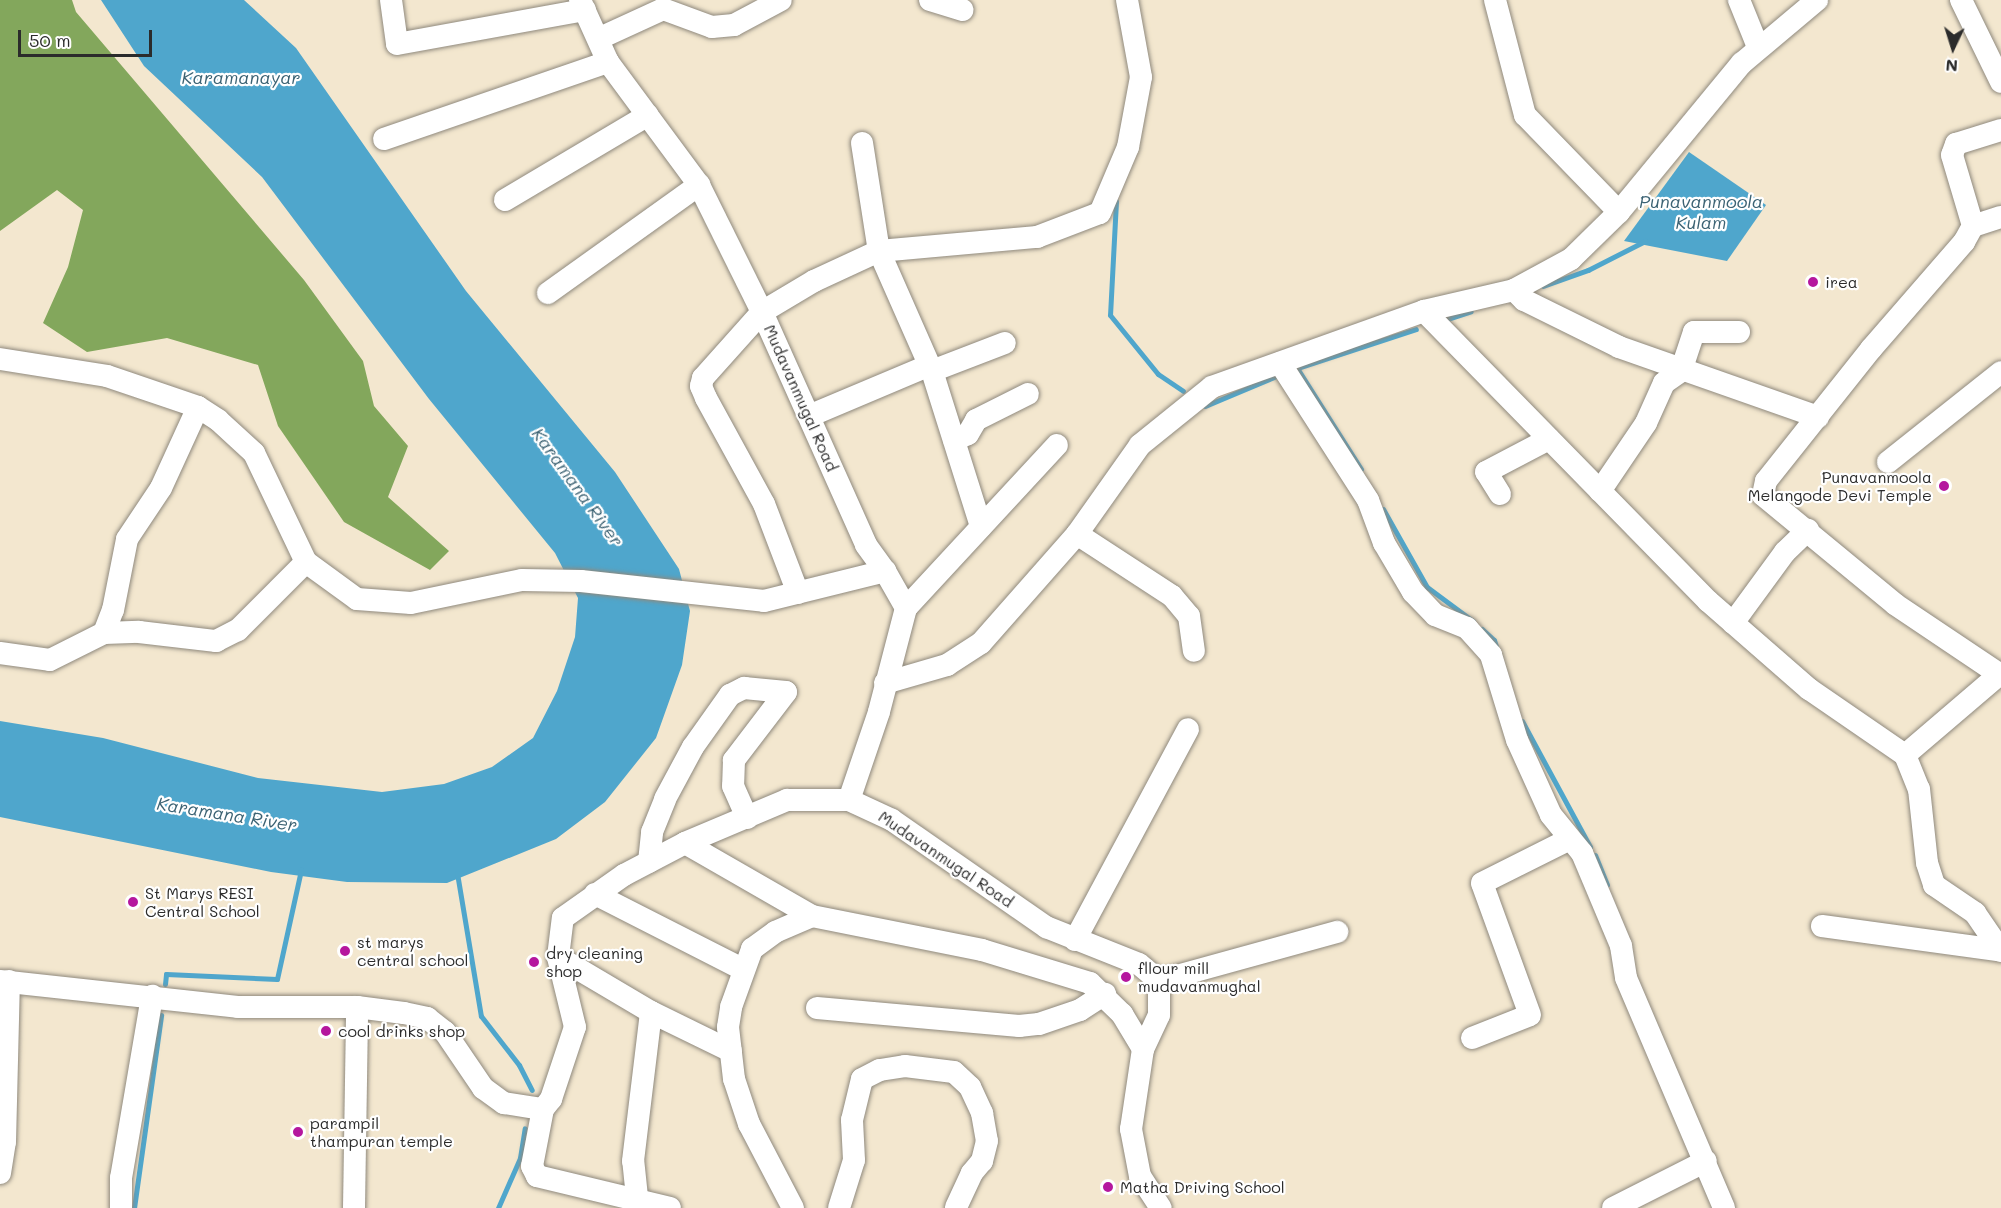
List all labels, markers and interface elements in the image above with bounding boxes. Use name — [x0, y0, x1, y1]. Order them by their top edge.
scale bar — [21, 18, 154, 56]
north arrow — [1923, 18, 1983, 78]
text: 50 m — [29, 28, 71, 52]
text: N — [1945, 56, 1959, 77]
water label: Karamanayar — [182, 66, 300, 88]
water label: Punavanmoola Kulam — [1639, 191, 1763, 234]
place label: irea — [1825, 272, 1858, 292]
marker: irea — [1806, 275, 1820, 289]
street label: Mudavanmugal Road — [760, 322, 842, 474]
water label: Karamana River — [528, 423, 628, 551]
place label: Punavanmoola Melangode Devi Temple — [1748, 467, 1932, 505]
marker: Punavanmoola Melangode Devi Temple — [1937, 479, 1951, 493]
water label: Karamana River — [155, 792, 299, 836]
street label: Mudavanmugal Road — [875, 807, 1017, 911]
place label: St Marys RESI Central School — [145, 883, 260, 921]
marker: St Marys RESI Central School — [126, 895, 140, 909]
place label: st marys central school — [357, 932, 469, 970]
place label: dry cleaning shop — [546, 943, 643, 981]
marker: st marys central school — [338, 944, 352, 958]
marker: dry cleaning shop — [527, 955, 541, 969]
place label: fllour mill mudavanmughal — [1138, 958, 1261, 996]
marker: fllour mill mudavanmughal — [1119, 970, 1133, 984]
place label: cool drinks shop — [338, 1021, 465, 1041]
marker: cool drinks shop — [319, 1024, 333, 1038]
place label: parampil thampuran temple — [310, 1113, 453, 1151]
marker: parampil thampuran temple — [291, 1125, 305, 1139]
place label: Matha Driving School — [1120, 1177, 1285, 1197]
marker: Matha Driving School — [1101, 1180, 1115, 1194]

